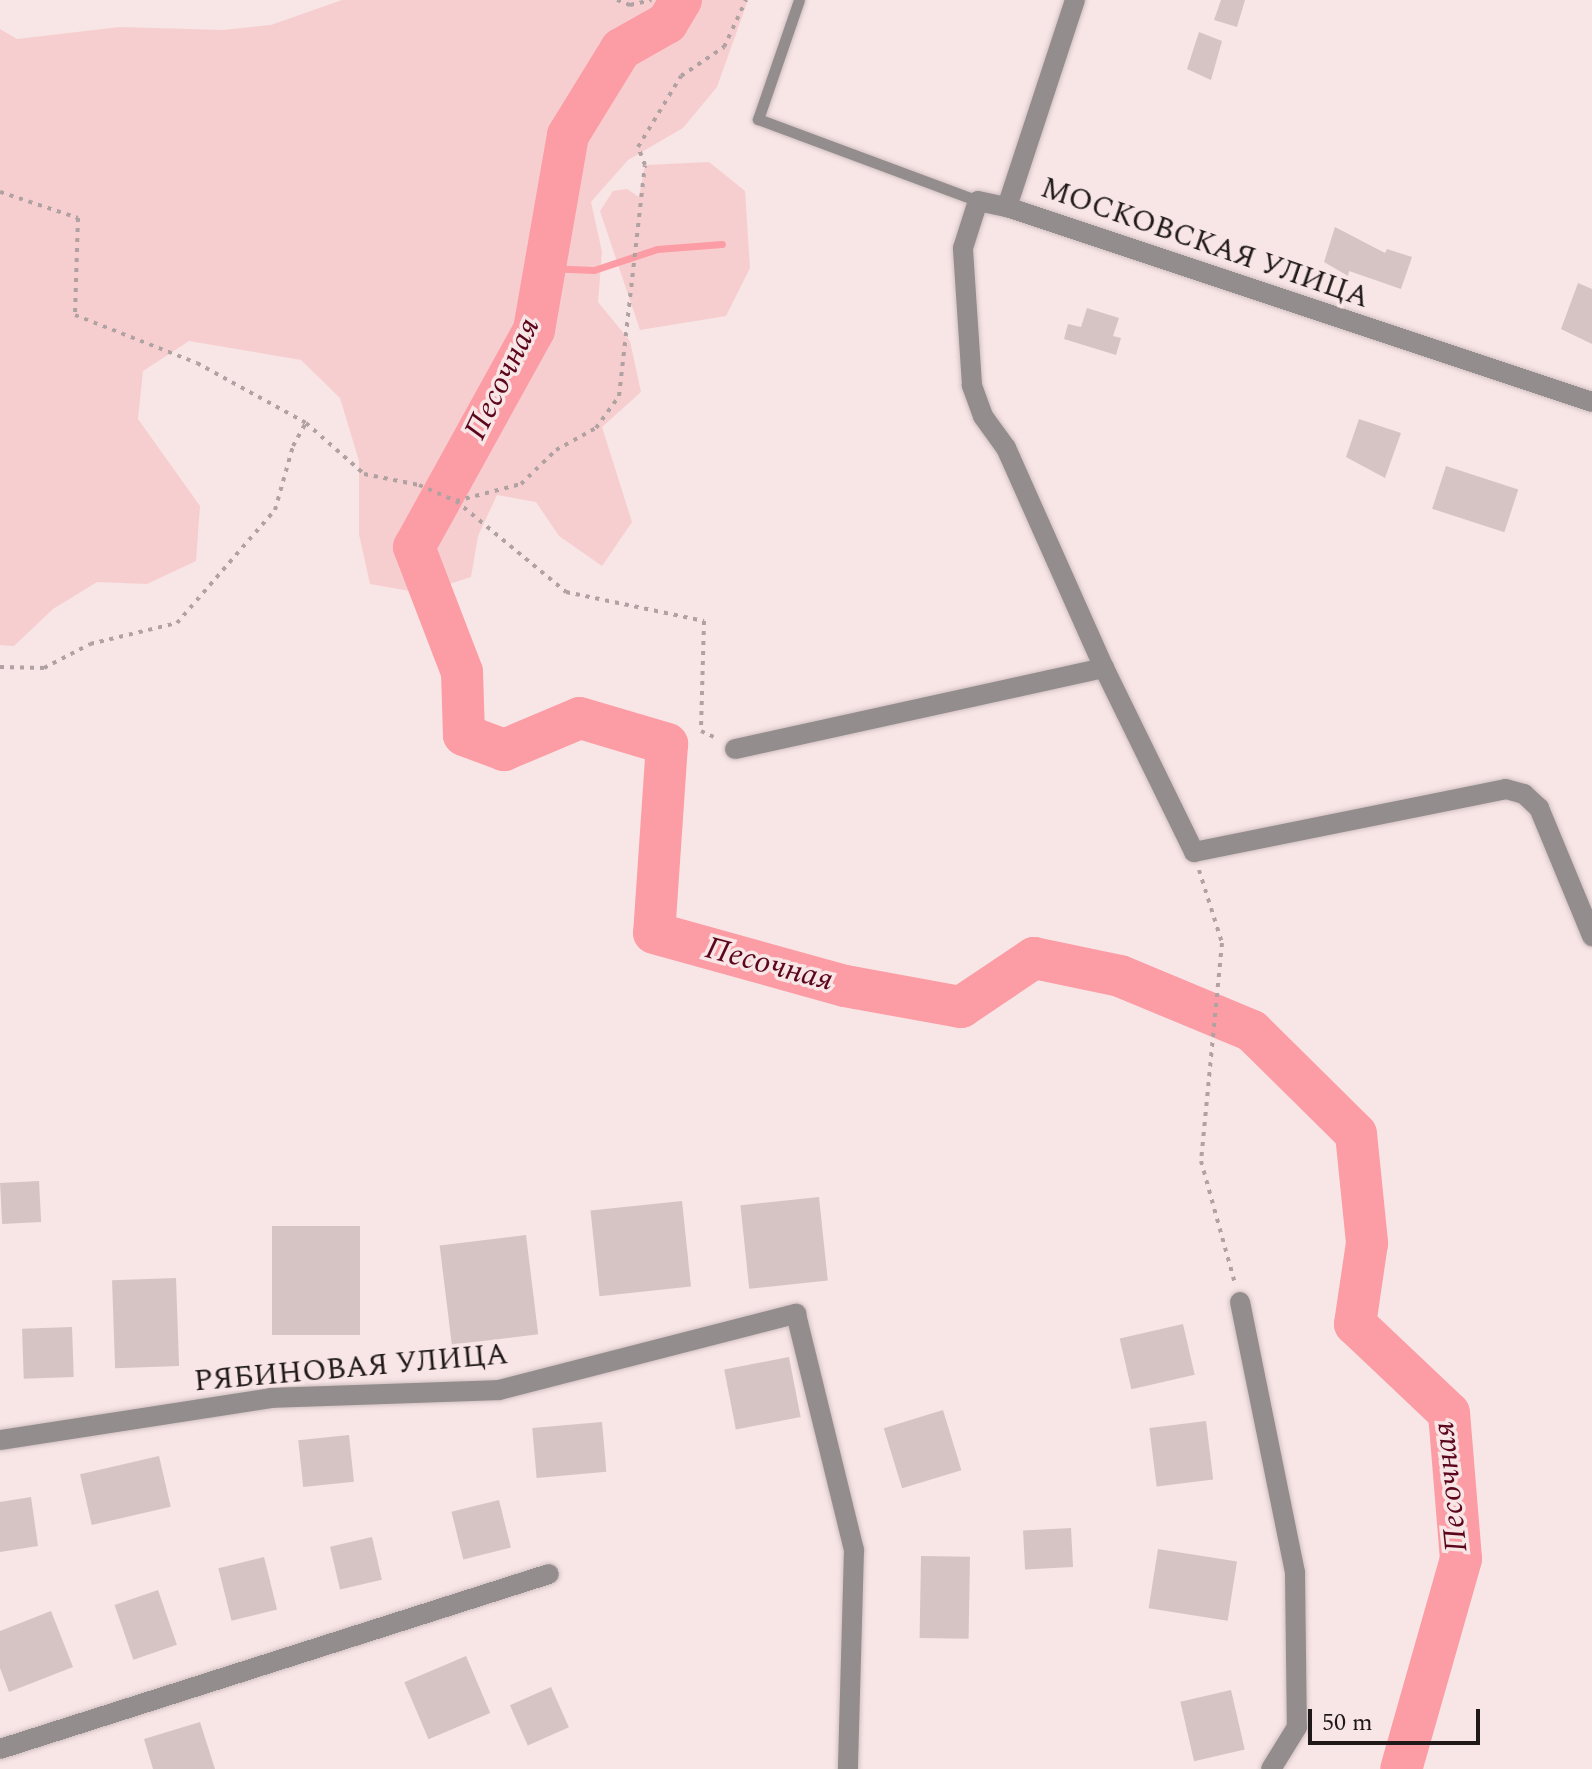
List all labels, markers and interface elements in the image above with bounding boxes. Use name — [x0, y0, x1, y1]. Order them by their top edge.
street label: МОСКОВСКАЯ УЛИЦА — [1036, 170, 1374, 316]
water label: Песочная — [457, 312, 549, 446]
water label: Песочная — [701, 930, 837, 1000]
street label: РЯБИНОВАЯ УЛИЦА — [192, 1336, 510, 1400]
water label: Песочная — [1425, 1420, 1477, 1554]
scale bar — [1312, 1693, 1484, 1743]
text: 50 m — [1322, 1705, 1373, 1741]

